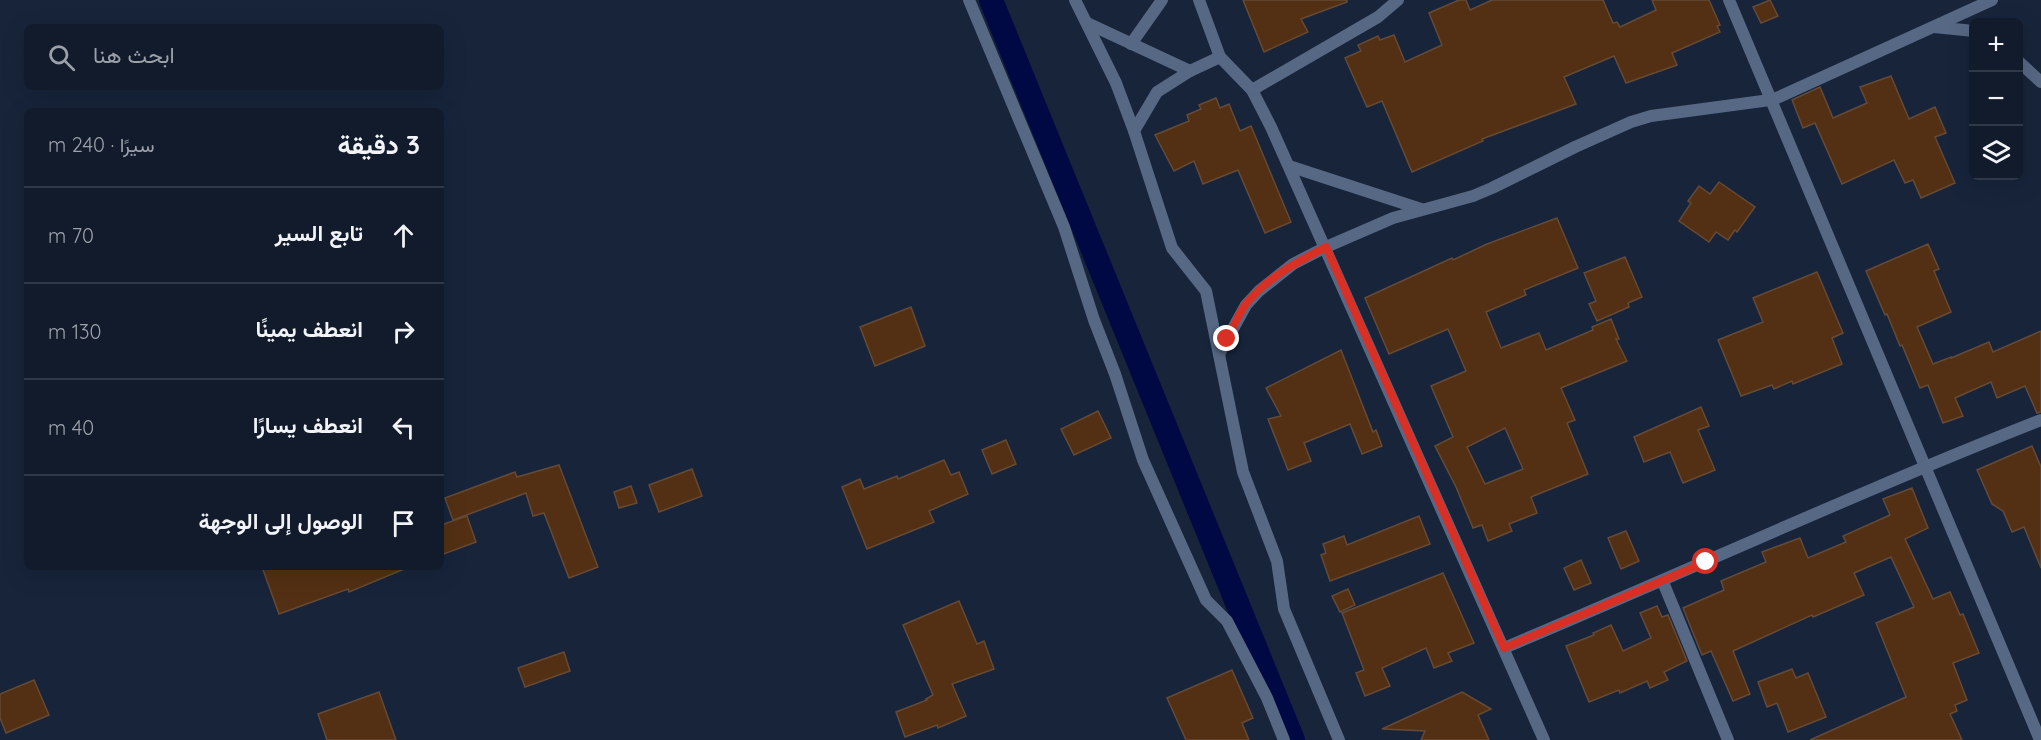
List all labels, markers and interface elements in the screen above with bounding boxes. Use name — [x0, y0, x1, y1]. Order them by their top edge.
map controls — [1969, 18, 2023, 180]
button: + — [1969, 18, 2023, 72]
search box — [24, 24, 444, 90]
icon: search — [45, 41, 78, 74]
text: ابحث هنا — [93, 41, 175, 69]
button: − — [1969, 72, 2023, 126]
button: layers — [1969, 126, 2023, 180]
text: 3 دقيقة — [337, 128, 420, 161]
text: سيرًا · 240 m — [48, 132, 154, 157]
text: تابع السير — [275, 219, 363, 247]
icon: ahead — [387, 219, 420, 252]
text: 70 m — [48, 223, 94, 248]
text: انعطف يمينًا — [255, 315, 363, 343]
icon: right — [387, 315, 420, 348]
text: 130 m — [48, 319, 102, 344]
route end — [1213, 325, 1239, 351]
text: انعطف يسارًا — [253, 411, 363, 439]
icon: left — [387, 411, 420, 444]
text: 40 m — [48, 415, 94, 440]
text: الوصول إلى الوجهة — [199, 507, 363, 535]
icon: arrive — [387, 507, 420, 540]
route start — [1692, 548, 1718, 574]

